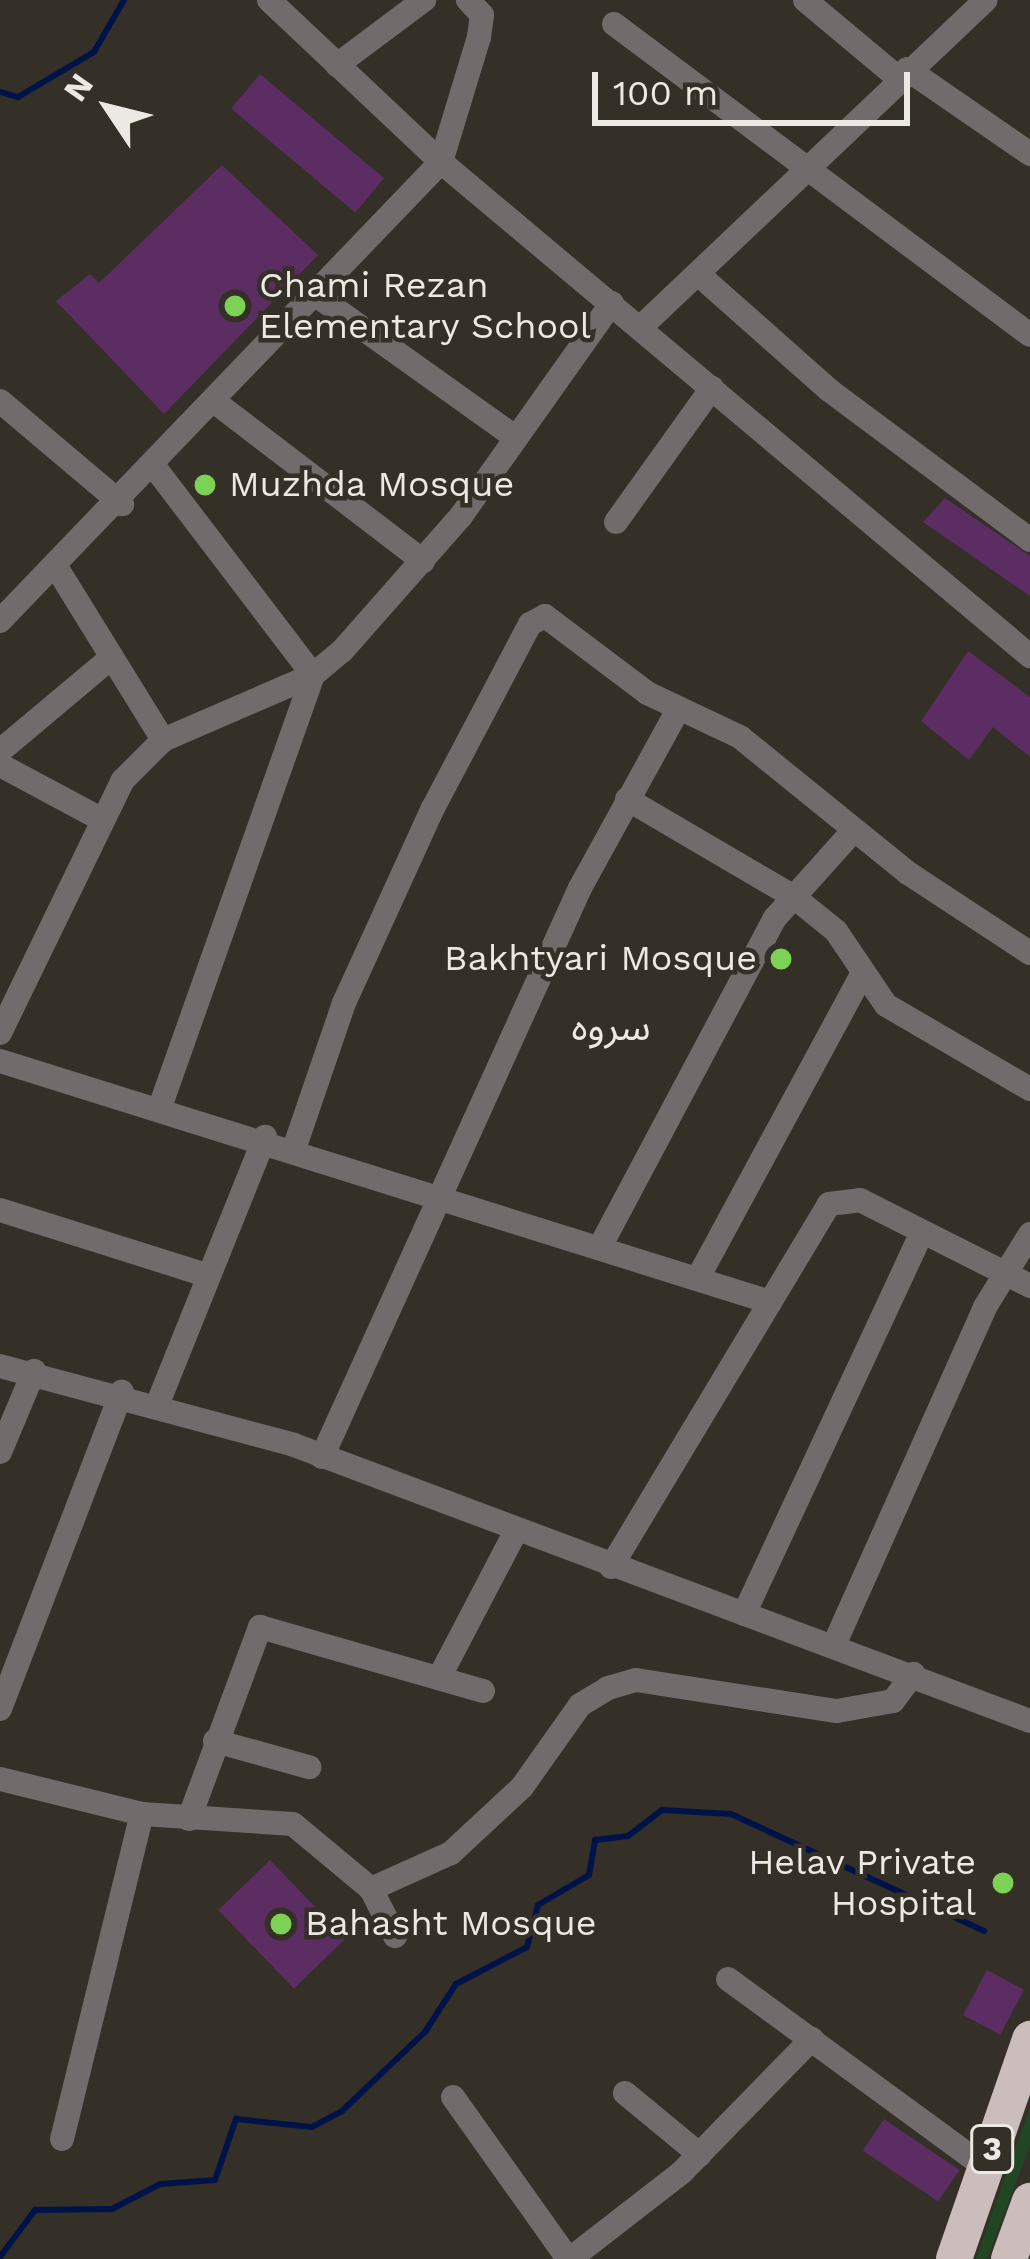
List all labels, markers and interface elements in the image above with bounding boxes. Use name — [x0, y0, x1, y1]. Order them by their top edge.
north arrow — [48, 48, 168, 168]
scale bar — [598, 48, 916, 122]
text: N — [55, 66, 101, 108]
text: 100 m — [613, 72, 718, 114]
place label: Chami Rezan Elementary School — [259, 263, 592, 348]
marker: Chami Rezan Elementary School — [222, 293, 248, 319]
place label: Muzhda Mosque — [229, 463, 515, 507]
marker: Muzhda Mosque — [192, 472, 218, 498]
place label: Bakhtyari Mosque — [444, 937, 757, 981]
marker: Bakhtyari Mosque — [768, 946, 794, 972]
district label: سروە — [571, 1004, 651, 1050]
place label: Helav Private Hospital — [747, 1840, 976, 1925]
marker: Helav Private Hospital — [987, 1867, 1019, 1899]
place label: Bahasht Mosque — [305, 1902, 596, 1946]
marker: Bahasht Mosque — [268, 1911, 294, 1937]
road number: 3 — [968, 2122, 1016, 2176]

